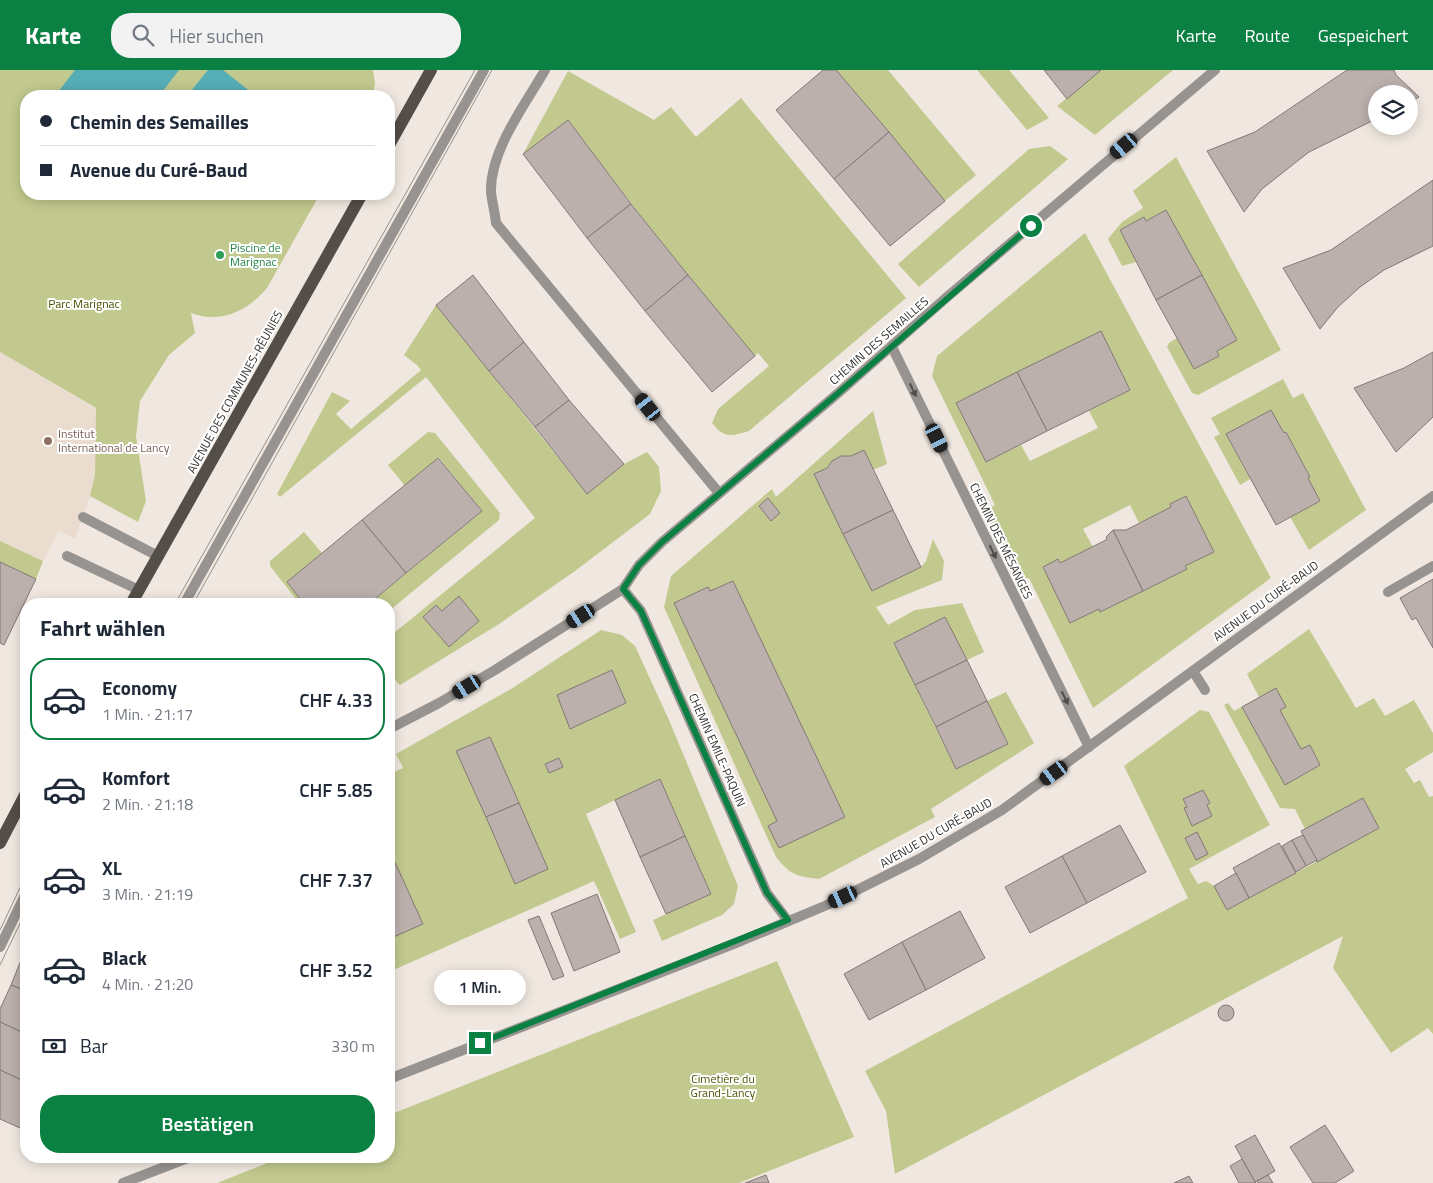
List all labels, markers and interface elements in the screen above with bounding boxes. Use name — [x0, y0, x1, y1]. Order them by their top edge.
search box — [111, 13, 461, 58]
text: Karte — [25, 17, 81, 53]
icon: search — [129, 21, 157, 49]
text: Hier suchen — [169, 21, 264, 50]
text: Karte — [1175, 22, 1216, 49]
text: Route — [1244, 22, 1290, 49]
text: Gespeichert — [1318, 22, 1408, 49]
map controls — [1368, 85, 1418, 135]
button: layers — [1368, 85, 1418, 135]
text: Chemin des Semailles — [70, 107, 249, 136]
car — [1107, 131, 1140, 161]
text: Avenue du Curé-Baud — [70, 155, 248, 184]
route start — [1020, 215, 1042, 237]
place label: Piscine de Marignac — [230, 238, 281, 271]
marker: Piscine de Marignac — [214, 249, 226, 261]
street label: CHEMIN DES SEMAILLES — [825, 292, 933, 389]
park label: Parc Marignac — [48, 294, 120, 313]
street label: AVENUE DES COMMUNES-RÉUNIES — [182, 307, 287, 477]
one-way arrow — [909, 383, 918, 398]
car — [632, 391, 663, 423]
car — [923, 421, 950, 455]
place label: Institut International de Lancy — [58, 424, 170, 457]
marker: Institut International de Lancy — [42, 435, 54, 447]
street label: CHEMIN DES MÉSANGES — [965, 479, 1038, 602]
one-way arrow — [989, 545, 997, 559]
street label: AVENUE DU CURÉ-BAUD — [1209, 556, 1323, 646]
car — [564, 602, 597, 630]
text: Fahrt wählen — [40, 611, 165, 645]
text: Economy — [102, 673, 177, 702]
car — [450, 673, 483, 701]
icon: car — [42, 677, 87, 722]
text: CHF 4.33 — [299, 685, 373, 714]
street label: CHEMIN EMILE-PAQUIN — [684, 690, 751, 810]
one-way arrow — [1061, 691, 1069, 705]
text: 1 Min. · 21:17 — [102, 702, 193, 726]
car — [1037, 758, 1070, 788]
text: Komfort — [102, 763, 170, 792]
icon: car — [42, 767, 87, 812]
text: CHF 5.85 — [299, 775, 373, 804]
text: 2 Min. · 21:18 — [102, 792, 193, 816]
street label: AVENUE DU CURÉ-BAUD — [876, 793, 996, 872]
text: XL — [102, 853, 122, 882]
icon: car — [42, 857, 87, 902]
text: CHF 7.37 — [299, 865, 373, 894]
text: 3 Min. · 21:19 — [102, 882, 193, 906]
car — [826, 884, 859, 910]
text: Black — [102, 943, 147, 972]
icon: car — [42, 947, 87, 992]
text: CHF 3.52 — [299, 955, 373, 984]
callout: 1 Min. — [434, 970, 526, 1006]
text: 4 Min. · 21:20 — [102, 972, 193, 996]
text: 1 Min. — [459, 975, 501, 999]
text: Bar — [80, 1031, 108, 1060]
icon: cash — [40, 1032, 68, 1060]
route end — [469, 1032, 491, 1054]
text: 330 m — [331, 1034, 375, 1058]
park label: Cimetière du Grand-Lancy — [691, 1069, 756, 1102]
button: Bestätigen — [40, 1095, 375, 1153]

